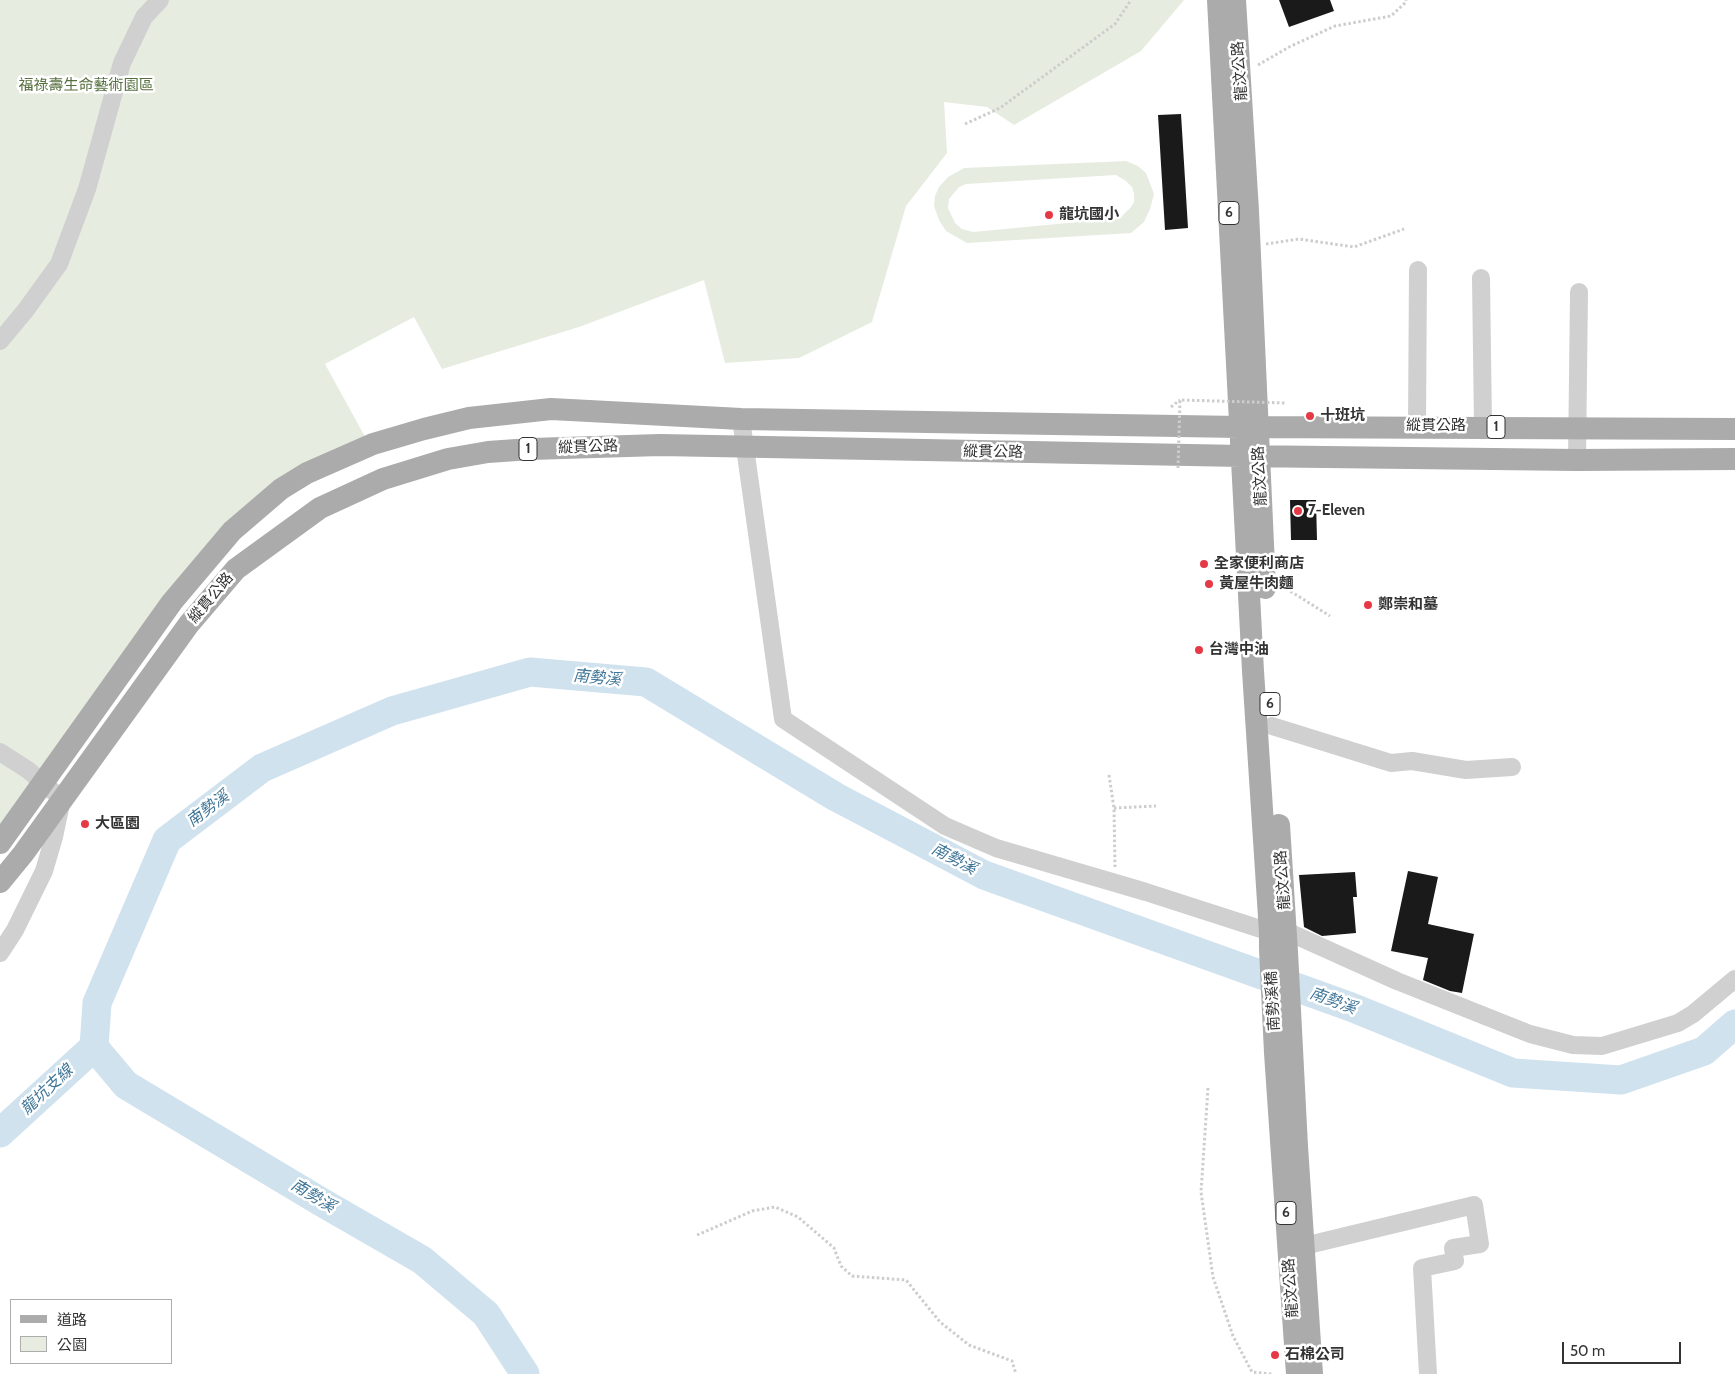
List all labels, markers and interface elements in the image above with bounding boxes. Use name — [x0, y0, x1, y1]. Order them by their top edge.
street label: 龍汶公路 — [1229, 40, 1251, 102]
park label: 福祿壽生命藝術園區 — [19, 77, 153, 95]
road number: 6 — [1219, 202, 1239, 224]
place label: 龍坑國小 — [1059, 206, 1119, 224]
marker: 龍坑國小 — [1043, 209, 1055, 221]
place label: 十班坑 — [1320, 407, 1365, 425]
marker: 十班坑 — [1304, 410, 1316, 422]
road number: 1 — [1487, 416, 1505, 438]
street label: 縱貫公路 — [1406, 417, 1466, 435]
street label: 縱貫公路 — [558, 437, 618, 457]
road number: 1 — [519, 438, 537, 460]
street label: 縱貫公路 — [963, 442, 1023, 462]
street label: 龍汶公路 — [1249, 446, 1271, 506]
place label: 7-Eleven — [1308, 502, 1365, 520]
marker: 7-Eleven — [1292, 505, 1304, 517]
place label: 全家便利商店 — [1214, 555, 1304, 573]
marker: 全家便利商店 — [1198, 558, 1210, 570]
street label: 縱貫公路 — [185, 569, 237, 627]
place label: 黃屋牛肉麵 — [1219, 575, 1294, 593]
marker: 黃屋牛肉麵 — [1203, 578, 1215, 590]
place label: 鄭崇和墓 — [1378, 596, 1438, 614]
marker: 鄭崇和墓 — [1362, 599, 1374, 611]
place label: 台灣中油 — [1209, 641, 1269, 659]
marker: 台灣中油 — [1193, 644, 1205, 656]
water label: 南勢溪 — [572, 666, 622, 690]
road number: 6 — [1260, 692, 1280, 716]
water label: 南勢溪 — [183, 787, 233, 831]
place label: 大區園 — [95, 815, 140, 833]
marker: 大區園 — [79, 818, 91, 830]
water label: 南勢溪 — [928, 839, 980, 879]
street label: 龍汶公路 — [1272, 849, 1294, 911]
street label: 南勢溪橋 — [1262, 971, 1284, 1031]
water label: 南勢溪 — [1307, 984, 1359, 1018]
water label: 龍坑支線 — [17, 1061, 77, 1119]
water label: 南勢溪 — [287, 1175, 339, 1217]
road number: 6 — [1276, 1202, 1296, 1224]
street label: 龍汶公路 — [1280, 1257, 1302, 1319]
legend — [10, 1299, 172, 1364]
text: 道路 — [57, 1311, 87, 1329]
scale bar — [1565, 1332, 1684, 1364]
text: 公園 — [57, 1336, 87, 1354]
text: 50 m — [1570, 1342, 1605, 1360]
place label: 石棉公司 — [1285, 1346, 1345, 1364]
marker: 石棉公司 — [1269, 1349, 1281, 1361]

